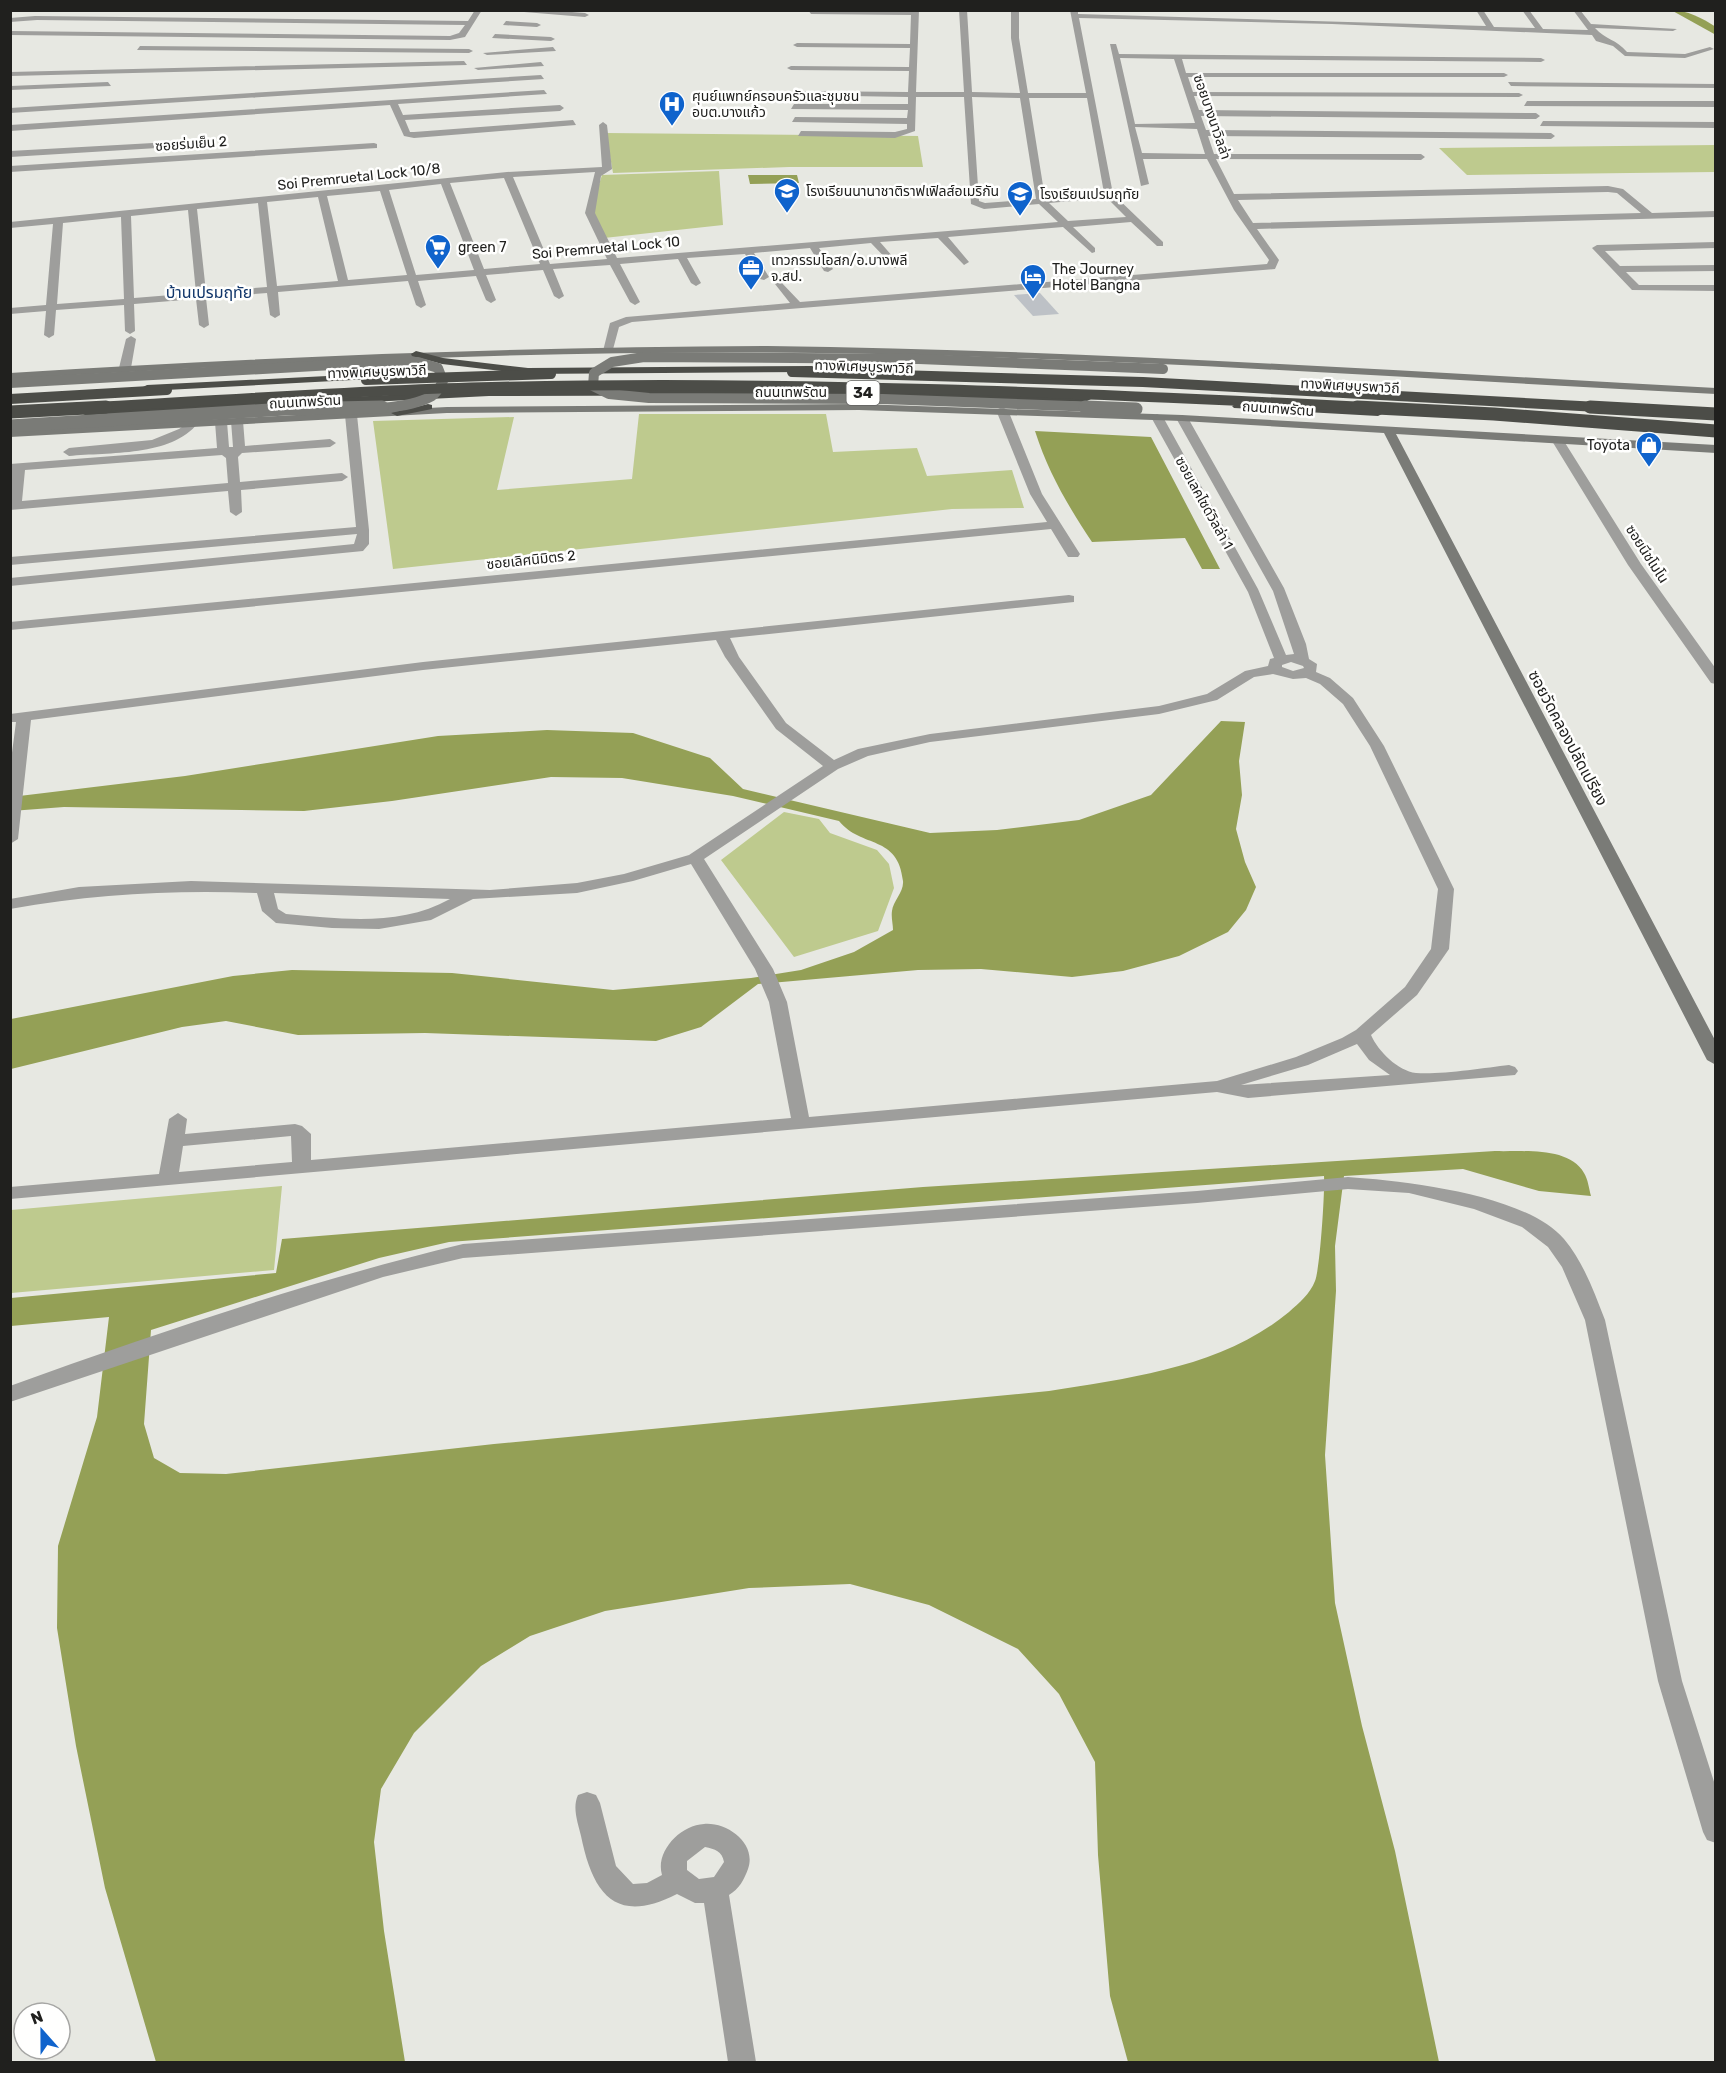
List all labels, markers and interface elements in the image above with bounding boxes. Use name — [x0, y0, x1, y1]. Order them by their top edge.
street label: ซอยบางนาวิลล่า — [1190, 72, 1234, 162]
place label: ศุนย์แพทย์ครอบครัวและชุมชน อบต.บางแก้ว — [692, 88, 859, 121]
hospital icon: ศุนย์แพทย์ครอบครัวและชุมชน อบต.บางแก้ว — [657, 89, 687, 127]
street label: ซอยร่มเย็น 2 — [155, 133, 227, 155]
street label: Soi Premruetal Lock 10/8 — [277, 160, 441, 194]
school or university icon: โรงเรียนนานาชาติราฟเฟิลส์อเมริกัน — [772, 176, 802, 214]
school or university icon: โรงเรียนเปรมฤทัย — [1005, 179, 1035, 217]
place label: โรงเรียนนานาชาติราฟเฟิลส์อเมริกัน — [806, 183, 999, 200]
place label: โรงเรียนเปรมฤทัย — [1040, 186, 1139, 203]
supermarket icon: green 7 — [423, 232, 453, 270]
street label: Soi Premruetal Lock 10 — [531, 233, 681, 263]
place label: green 7 — [458, 239, 506, 256]
place label: เทวกรรมโอสก/อ.บางพลี จ.สป. — [771, 252, 908, 285]
office icon: เทวกรรมโอสก/อ.บางพลี จ.สป. — [736, 253, 766, 291]
place label: The Journey Hotel Bangna — [1052, 261, 1140, 294]
hotel icon: The Journey Hotel Bangna — [1018, 262, 1048, 300]
district label: บ้านเปรมฤทัย — [166, 283, 252, 302]
street label: ทางพิเศษบูรพาวิถี — [814, 357, 914, 377]
street label: ทางพิเศษบูรพาวิถี — [327, 362, 427, 382]
street label: ทางพิเศษบูรพาวิถี — [1300, 375, 1400, 397]
road number: 34 — [846, 381, 880, 405]
street label: ถนนเทพรัตน — [755, 384, 827, 401]
street label: ถนนเทพรัตน — [268, 392, 342, 412]
street label: ถนนเทพรัตน — [1241, 398, 1315, 420]
shop icon: Toyota — [1634, 430, 1664, 468]
place label: Toyota — [1587, 437, 1630, 454]
street label: ซอยเลคไซด์วิลล่า 1 — [1172, 454, 1236, 552]
street label: ซอยนีชโมโน — [1622, 522, 1672, 586]
street label: ซอยเลิศนิมิตร 2 — [486, 547, 576, 573]
street label: ซอยวัดคลองปลัดเปรียง — [1524, 667, 1612, 809]
north arrow — [12, 2001, 72, 2061]
text: N — [28, 2007, 46, 2028]

